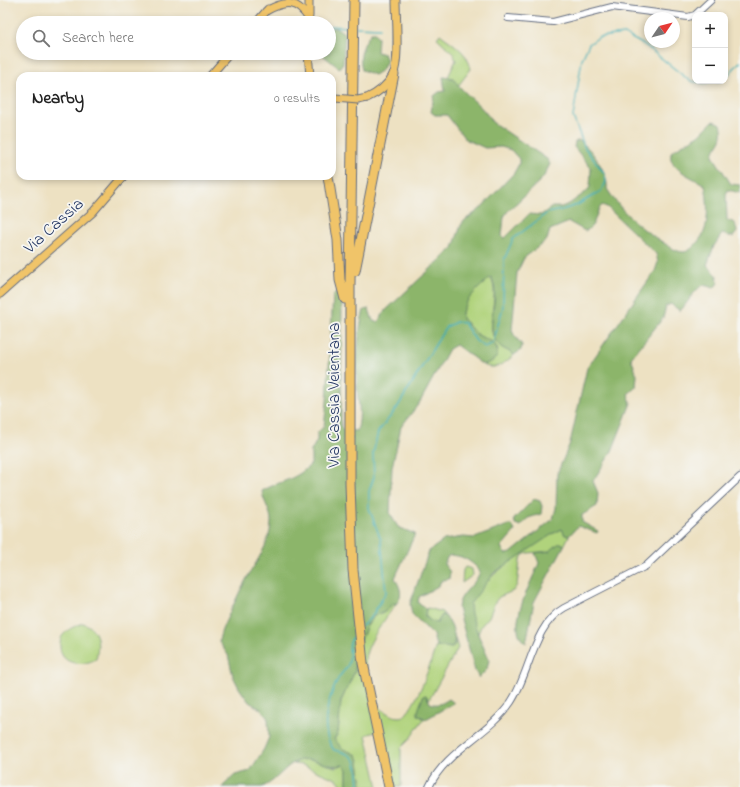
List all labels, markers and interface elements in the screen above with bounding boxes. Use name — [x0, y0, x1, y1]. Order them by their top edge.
north arrow — [644, 12, 680, 48]
map controls — [692, 12, 728, 84]
button: + — [692, 12, 728, 48]
search box — [16, 16, 336, 60]
icon: search — [30, 27, 52, 49]
text: Search here — [62, 27, 134, 49]
button: − — [692, 48, 728, 84]
text: Nearby — [32, 86, 84, 111]
text: 0 results — [274, 89, 320, 108]
street label: Via Cassia — [18, 192, 90, 261]
street label: Via Cassia Veientana — [322, 323, 347, 468]

